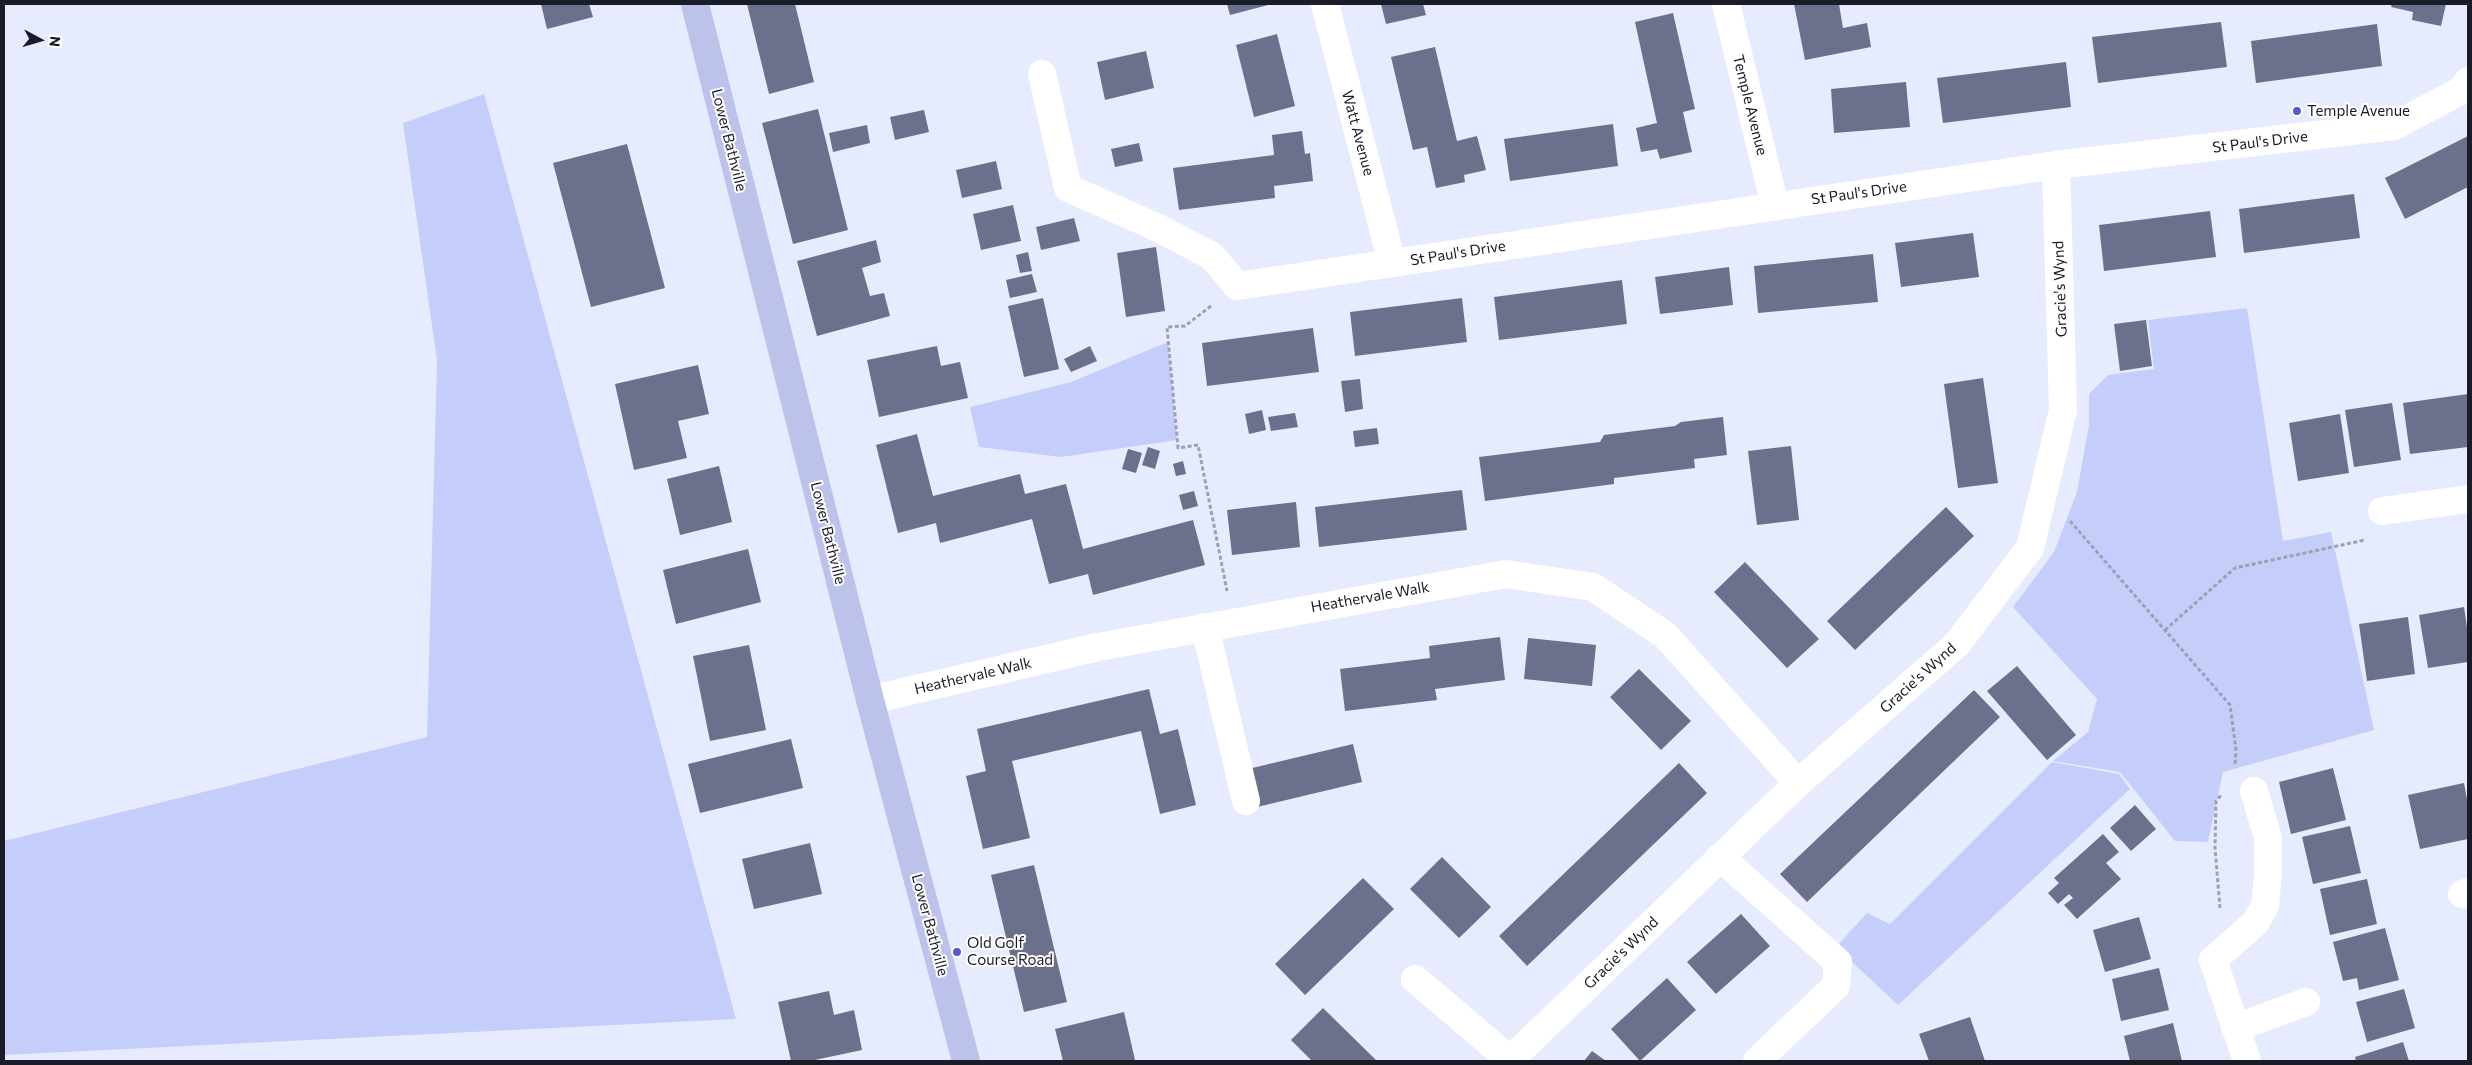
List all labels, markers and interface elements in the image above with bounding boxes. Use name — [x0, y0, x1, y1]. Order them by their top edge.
north arrow — [15, 15, 65, 65]
text: N — [46, 36, 64, 48]
street label: Temple Avenue — [1729, 53, 1771, 157]
street label: Lower Bathville — [708, 87, 750, 193]
street label: Watt Avenue — [1338, 88, 1378, 178]
place label: Temple Avenue — [2307, 102, 2410, 120]
marker: Temple Avenue — [2291, 105, 2303, 117]
street label: St Paul's Drive — [2211, 127, 2309, 157]
street label: St Paul's Drive — [1810, 177, 1908, 209]
street label: St Paul's Drive — [1409, 237, 1507, 269]
street label: Gracie's Wynd — [2049, 241, 2071, 337]
street label: Lower Bathville — [807, 480, 849, 586]
street label: Heathervale Walk — [1309, 578, 1431, 616]
street label: Gracie's Wynd — [1876, 639, 1960, 717]
street label: Heathervale Walk — [913, 654, 1033, 698]
street label: Lower Bathville — [908, 872, 952, 978]
street label: Gracie's Wynd — [1580, 913, 1662, 993]
place label: Old Golf Course Road — [967, 934, 1053, 969]
marker: Old Golf Course Road — [951, 946, 963, 958]

